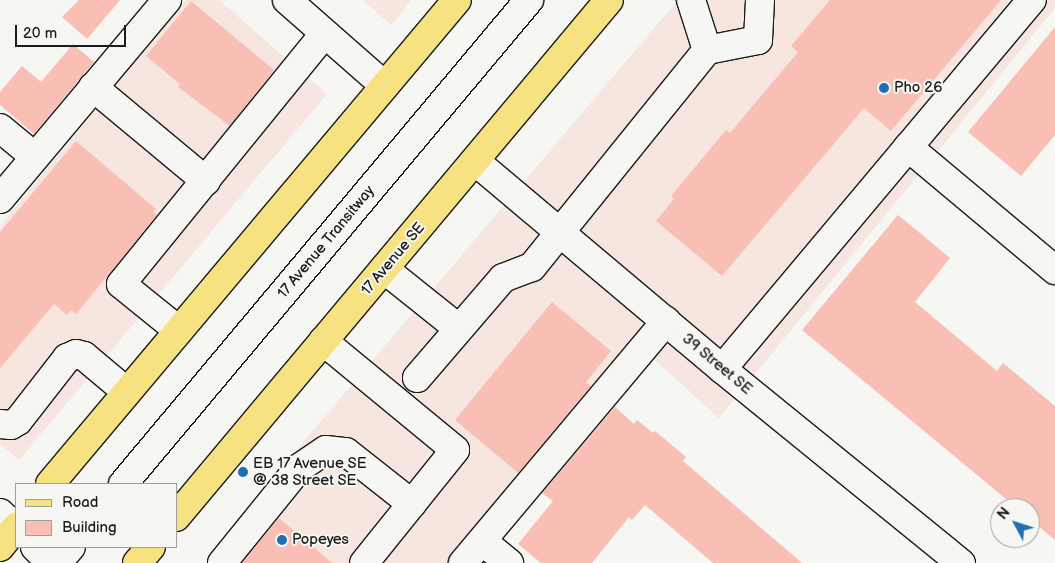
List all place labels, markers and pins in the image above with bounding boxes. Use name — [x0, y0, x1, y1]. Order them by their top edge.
place label: Pho 26 — [894, 79, 942, 97]
marker: Pho 26 — [878, 82, 890, 94]
place label: EB 17 Avenue SE @ 38 Street SE — [253, 454, 368, 489]
marker: EB 17 Avenue SE @ 38 Street SE — [237, 466, 249, 478]
place label: Popeyes — [292, 531, 349, 549]
marker: Popeyes — [276, 534, 288, 546]

